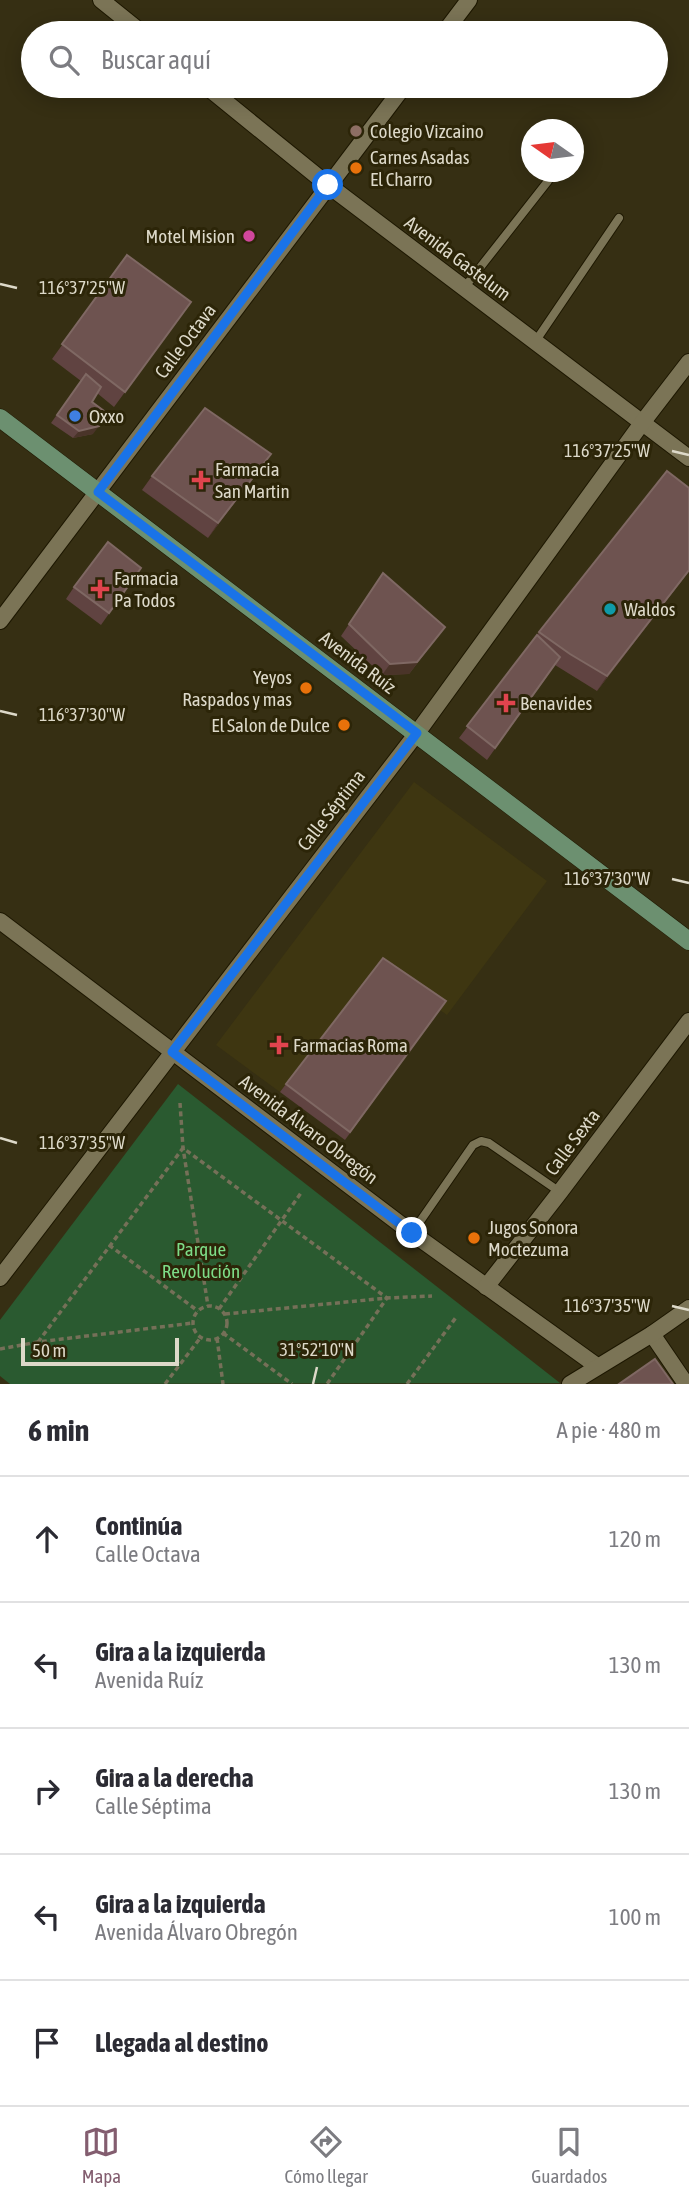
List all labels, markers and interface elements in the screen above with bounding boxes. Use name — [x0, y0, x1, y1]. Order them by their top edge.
search box — [21, 21, 668, 98]
icon: search — [45, 41, 83, 79]
text: Buscar aquí — [101, 45, 211, 75]
north arrow — [521, 119, 584, 182]
place label: Colegio Vizcaino — [370, 120, 484, 142]
marker: Colegio Vizcaino — [348, 123, 364, 139]
place label: Carnes Asadas El Charro — [370, 146, 470, 190]
marker: Carnes Asadas El Charro — [348, 160, 364, 176]
route start — [312, 169, 343, 200]
street label: Avenida Gastelum — [401, 211, 515, 305]
place label: Motel Mision — [145, 225, 235, 247]
marker: Motel Mision — [241, 228, 257, 244]
text: 116°37'25"W — [39, 277, 125, 298]
street label: Calle Octava — [150, 299, 220, 383]
place label: Oxxo — [89, 405, 124, 427]
marker: Oxxo — [67, 408, 83, 424]
text: 116°37'25"W — [564, 440, 650, 461]
place label: Farmacia San Martin — [215, 458, 290, 502]
marker: Farmacia San Martin — [193, 472, 209, 488]
place label: Farmacia Pa Todos — [114, 567, 178, 611]
marker: Farmacia Pa Todos — [92, 581, 108, 597]
place label: Waldos — [624, 598, 676, 620]
marker: Waldos — [602, 601, 618, 617]
street label: Avenida Ruíz — [316, 626, 400, 698]
place label: Yeyos Raspados y mas — [182, 666, 292, 710]
marker: Yeyos Raspados y mas — [298, 680, 314, 696]
place label: Benavides — [520, 692, 593, 714]
marker: Benavides — [498, 695, 514, 711]
text: 116°37'30"W — [39, 704, 125, 725]
place label: El Salon de Dulce — [211, 714, 330, 736]
marker: El Salon de Dulce — [336, 717, 352, 733]
street label: Calle Séptima — [293, 765, 369, 855]
text: 116°37'30"W — [564, 868, 650, 889]
place label: Farmacias Roma — [293, 1034, 408, 1056]
marker: Farmacias Roma — [271, 1037, 287, 1053]
street label: Avenida Álvaro Obregón — [235, 1070, 383, 1188]
street label: Calle Sexta — [540, 1105, 604, 1179]
text: 116°37'35"W — [39, 1132, 125, 1153]
place label: Jugos Sonora Moctezuma — [488, 1216, 578, 1260]
route end — [396, 1217, 427, 1248]
marker: Jugos Sonora Moctezuma — [466, 1230, 482, 1246]
park label: Parque Revolución — [162, 1238, 240, 1282]
text: 116°37'35"W — [564, 1295, 650, 1316]
scale bar — [21, 1335, 178, 1367]
text: 50 m — [32, 1339, 66, 1361]
text: 31°52'10"N — [279, 1339, 355, 1360]
text: 6 min — [28, 1413, 89, 1447]
text: A pie · 480 m — [557, 1417, 661, 1443]
text: Continúa — [95, 1511, 182, 1541]
icon: ahead — [28, 1520, 66, 1558]
text: 120 m — [609, 1526, 661, 1552]
text: Calle Octava — [95, 1541, 201, 1567]
text: Gira a la izquierda — [95, 1637, 266, 1667]
icon: left — [28, 1646, 66, 1684]
text: 130 m — [609, 1652, 661, 1678]
text: Avenida Ruíz — [95, 1667, 203, 1693]
text: Gira a la derecha — [95, 1763, 254, 1793]
icon: right — [28, 1772, 66, 1810]
text: 130 m — [609, 1778, 661, 1804]
text: Calle Séptima — [95, 1793, 212, 1819]
text: Gira a la izquierda — [95, 1889, 266, 1919]
icon: left — [28, 1898, 66, 1936]
text: 100 m — [609, 1904, 661, 1930]
text: Avenida Álvaro Obregón — [95, 1919, 298, 1945]
icon: arrive — [28, 2024, 66, 2062]
text: Llegada al destino — [95, 2028, 268, 2058]
tab: Mapa — [82, 2123, 121, 2187]
tab: Cómo llegar — [284, 2123, 368, 2187]
tab: Guardados — [531, 2123, 607, 2187]

